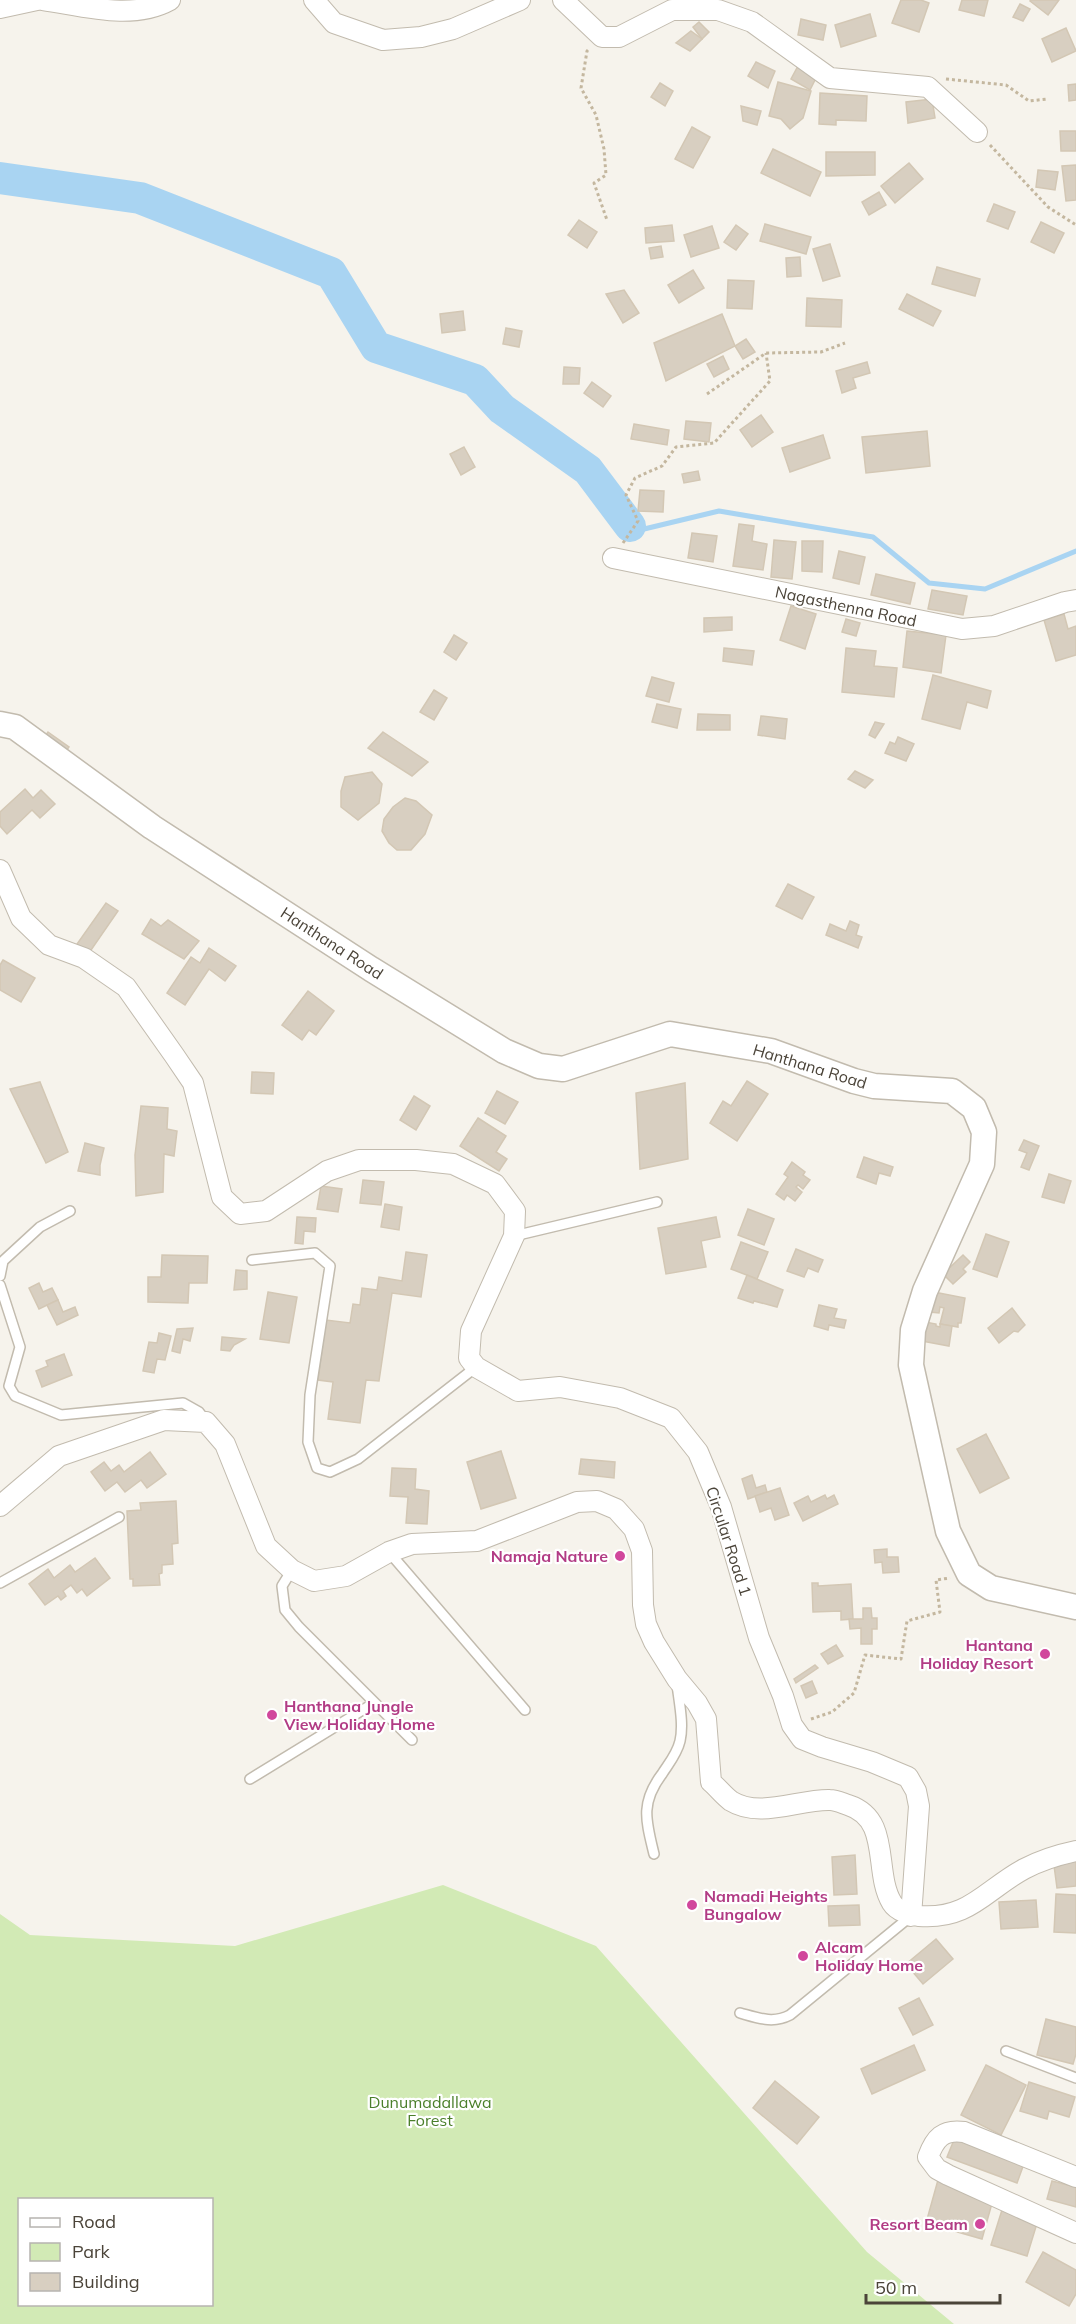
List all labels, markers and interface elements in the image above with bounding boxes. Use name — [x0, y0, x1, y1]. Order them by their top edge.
street label: Nagasthenna Road — [773, 581, 919, 631]
street label: Hanthana Road — [277, 902, 387, 984]
street label: Hanthana Road — [751, 1039, 869, 1093]
street label: Circular Road 1 — [702, 1484, 756, 1598]
place label: Namaja Nature — [491, 1546, 608, 1566]
marker: Namaja Nature — [613, 1549, 627, 1563]
place label: Hantana Holiday Resort — [920, 1635, 1033, 1673]
marker: Hantana Holiday Resort — [1038, 1647, 1052, 1661]
place label: Hanthana Jungle View Holiday Home — [283, 1696, 435, 1734]
marker: Hanthana Jungle View Holiday Home — [265, 1708, 279, 1722]
place label: Namadi Heights Bungalow — [704, 1886, 828, 1924]
marker: Namadi Heights Bungalow — [685, 1898, 699, 1912]
place label: Alcam Holiday Home — [815, 1937, 923, 1975]
marker: Alcam Holiday Home — [796, 1949, 810, 1963]
park label: Dunumadallawa Forest — [368, 2092, 492, 2130]
legend — [18, 2198, 213, 2306]
text: Road — [72, 2210, 116, 2233]
place label: Resort Beam — [869, 2214, 968, 2234]
marker: Resort Beam — [973, 2217, 987, 2231]
text: Park — [72, 2240, 111, 2263]
scale bar — [866, 2267, 1000, 2305]
text: Building — [72, 2270, 140, 2293]
text: 50 m — [875, 2276, 917, 2299]

